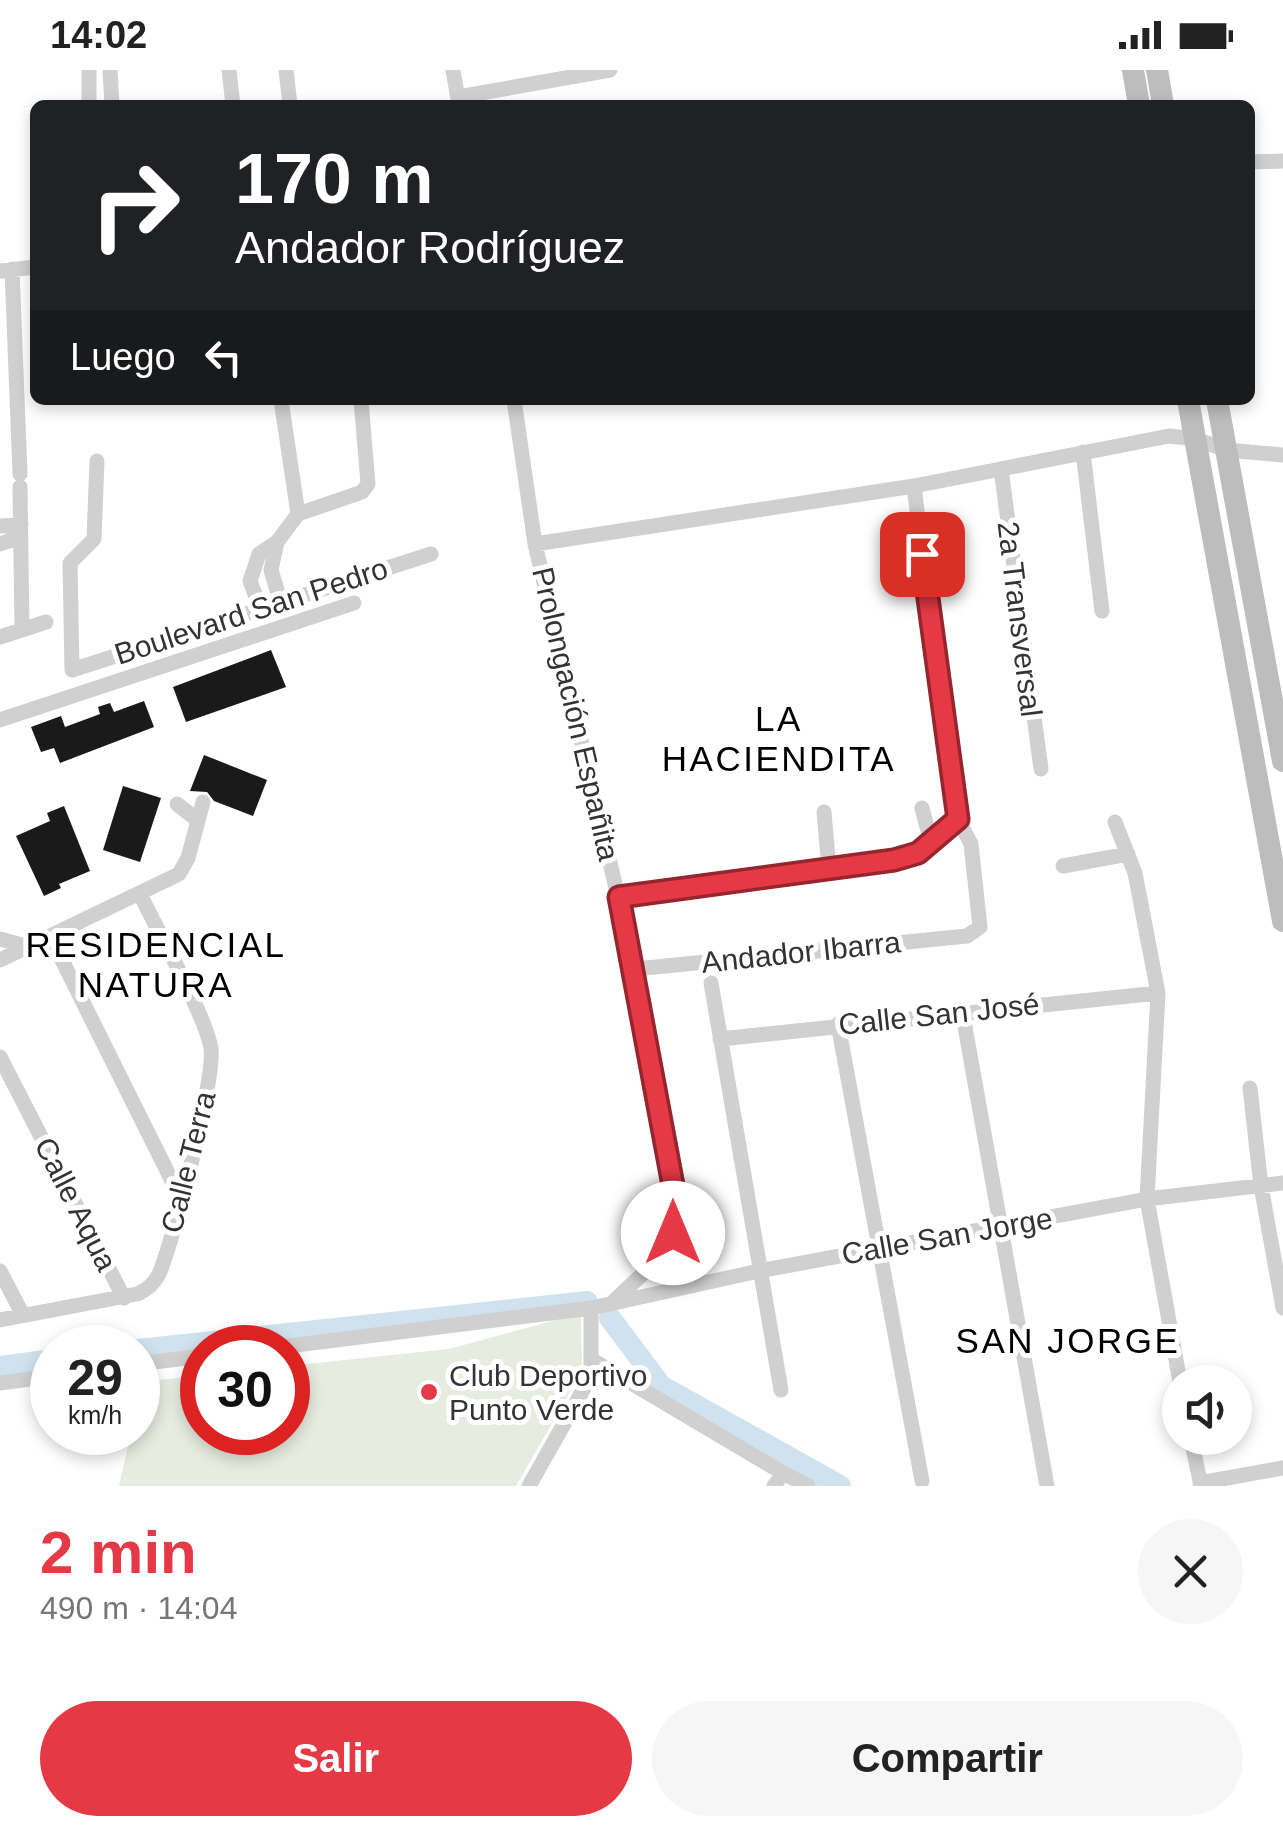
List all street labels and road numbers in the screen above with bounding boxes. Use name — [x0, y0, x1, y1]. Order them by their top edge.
street label: 2a Transversal — [992, 519, 1048, 719]
street label: Boulevard San Pedro — [110, 551, 392, 671]
street label: Prolongación Españita — [526, 564, 626, 864]
street label: Andador Ibarra — [700, 925, 903, 979]
street label: Calle San José — [837, 987, 1041, 1041]
street label: Calle Terra — [155, 1088, 222, 1236]
street label: Calle Aqua — [28, 1132, 124, 1276]
street label: Calle San Jorge — [839, 1201, 1055, 1271]

